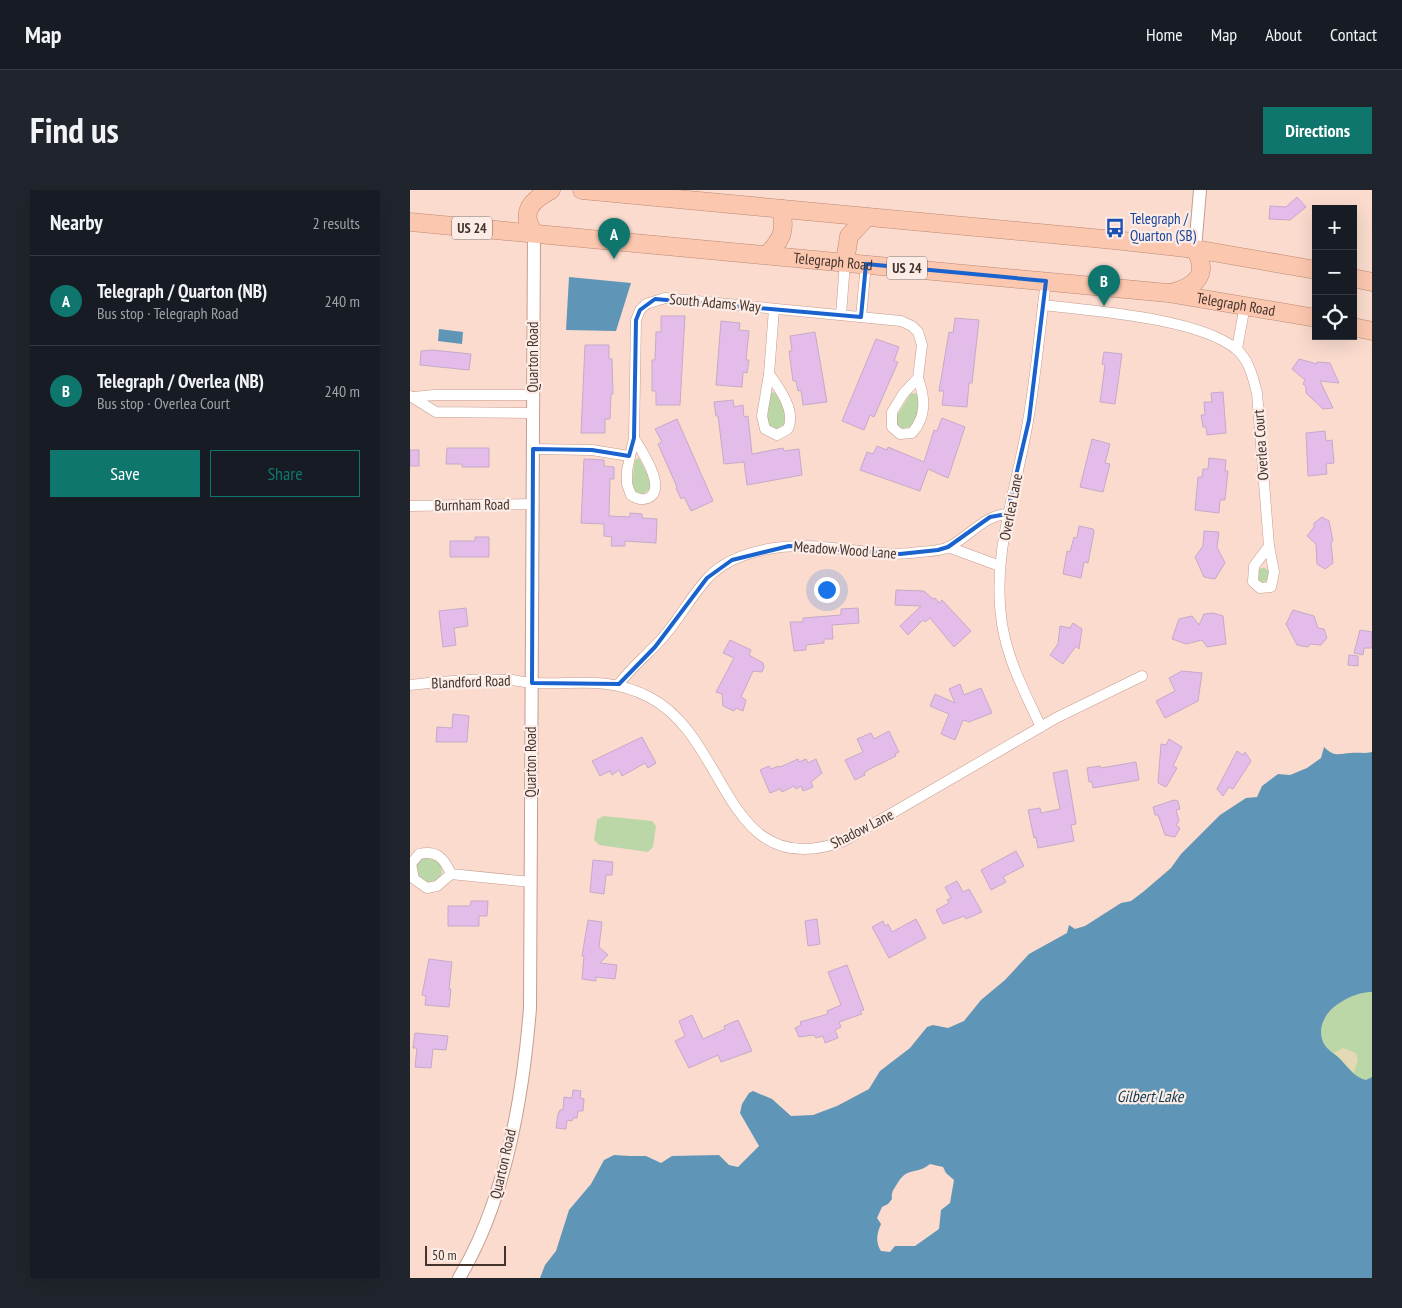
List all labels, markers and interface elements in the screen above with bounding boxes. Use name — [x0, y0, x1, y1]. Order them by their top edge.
text: Map — [25, 19, 62, 50]
text: Home — [1146, 23, 1183, 46]
text: Map — [1211, 23, 1237, 46]
text: About — [1265, 23, 1302, 46]
text: Contact — [1330, 23, 1377, 46]
text: Find us — [30, 107, 119, 153]
button: Directions — [1263, 107, 1372, 154]
map controls — [1312, 205, 1357, 340]
button: + — [1312, 205, 1357, 250]
text: Nearby — [50, 209, 103, 236]
place label: Telegraph / Quarton (SB) — [1130, 209, 1196, 245]
text: 2 results — [313, 213, 360, 233]
road number: US 24 — [452, 216, 492, 239]
bus stop icon: Telegraph / Quarton (SB) — [1104, 217, 1126, 239]
pin: A — [598, 218, 630, 259]
street label: Telegraph Road — [793, 248, 874, 274]
button: − — [1312, 250, 1357, 295]
road number: US 24 — [887, 256, 927, 280]
pin: B — [1088, 265, 1120, 306]
text: Telegraph / Quarton (NB) — [97, 279, 267, 303]
street label: Telegraph Road — [1195, 288, 1277, 320]
street label: South Adams Way — [669, 289, 762, 316]
text: A — [62, 291, 70, 311]
text: 240 m — [325, 291, 360, 311]
button: locate — [1312, 295, 1357, 340]
text: Bus stop · Telegraph Road — [97, 303, 238, 323]
street label: Quarton Road — [523, 321, 542, 393]
text: Telegraph / Overlea (NB) — [97, 369, 264, 393]
text: B — [62, 381, 70, 401]
text: 240 m — [325, 381, 360, 401]
text: Bus stop · Overlea Court — [97, 393, 230, 413]
street label: Overlea Court — [1249, 409, 1272, 481]
button: Save — [50, 450, 200, 497]
button: Share — [210, 450, 360, 497]
street label: Overlea Lane — [995, 472, 1026, 542]
street label: Burnham Road — [434, 494, 510, 515]
street label: Meadow Wood Lane — [793, 536, 897, 563]
your location — [814, 577, 840, 603]
street label: Blandford Road — [431, 671, 511, 692]
street label: Quarton Road — [521, 726, 540, 798]
street label: Shadow Lane — [827, 805, 897, 853]
water label: Gilbert Lake — [1117, 1086, 1185, 1106]
street label: Quarton Road — [485, 1127, 520, 1201]
scale bar — [425, 1243, 506, 1266]
text: 50 m — [432, 1246, 457, 1264]

